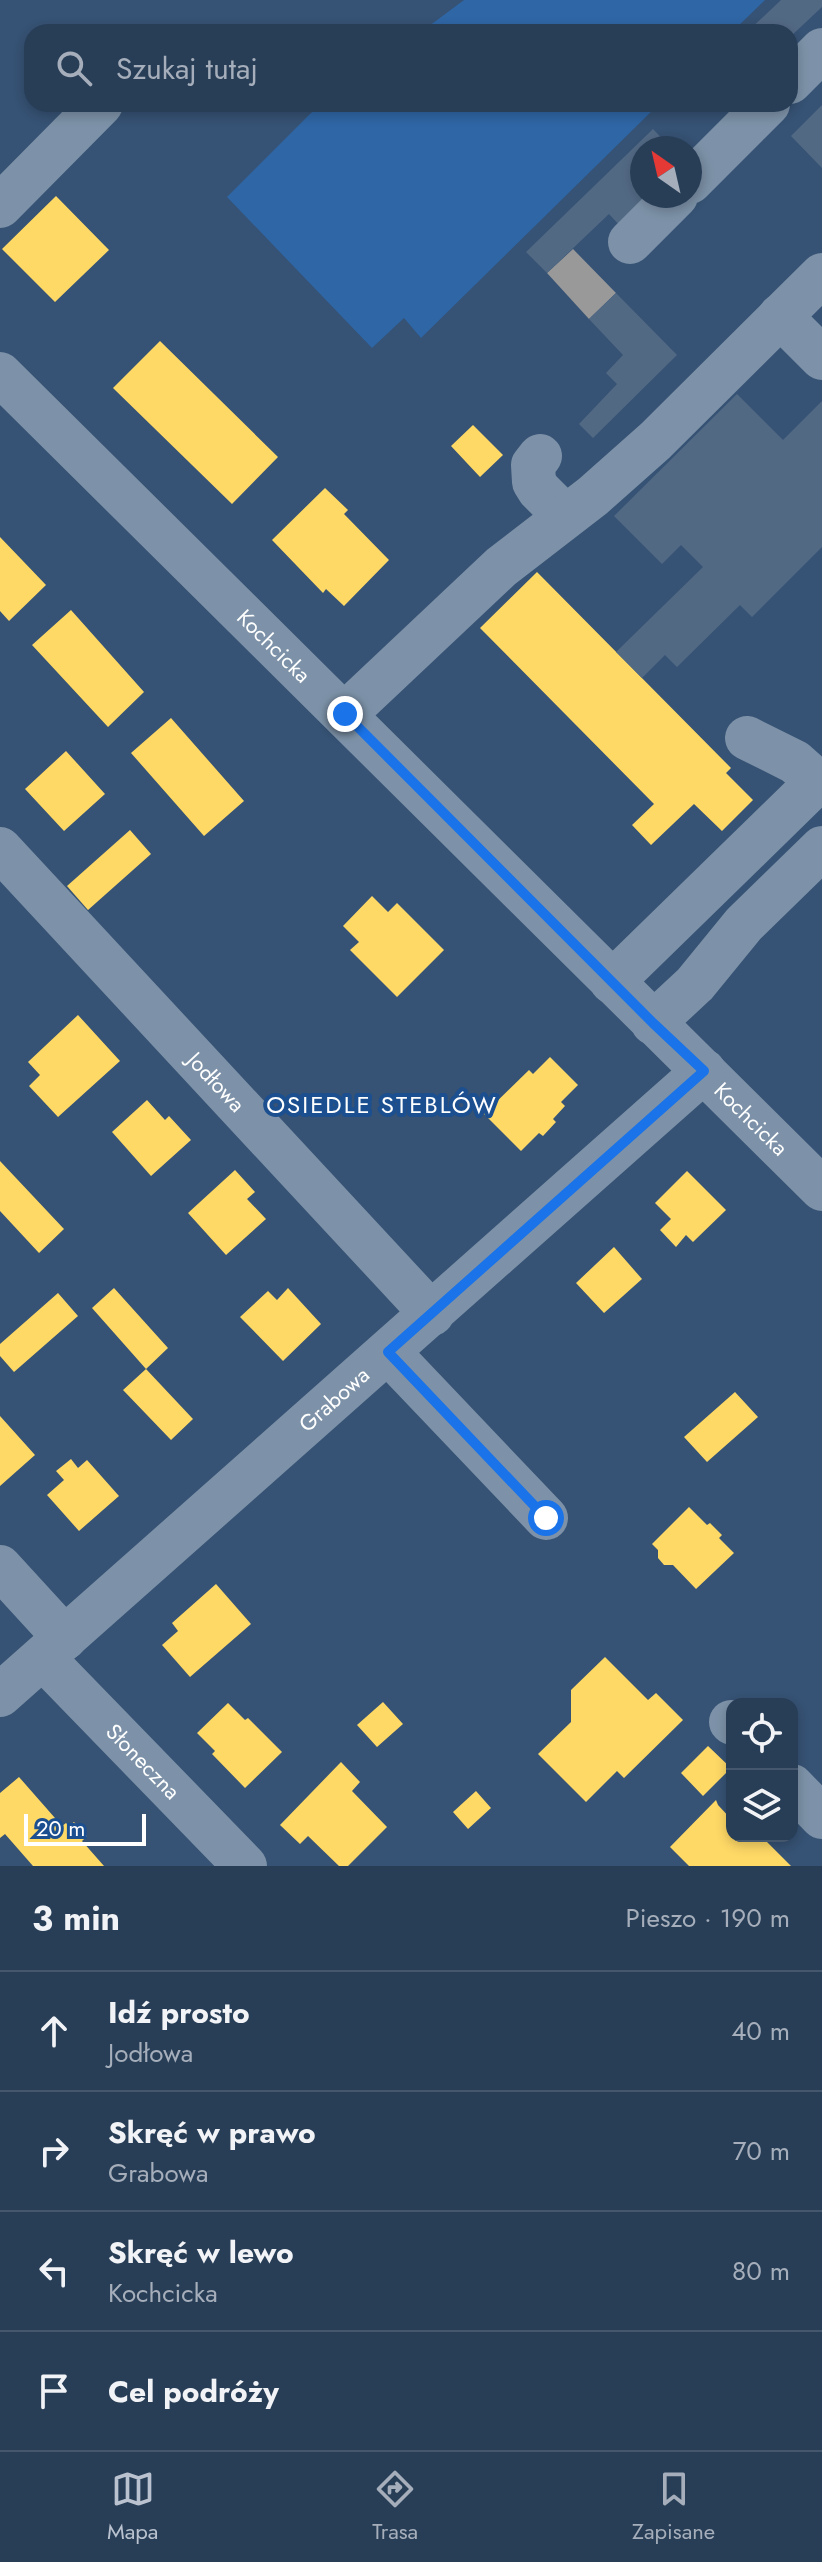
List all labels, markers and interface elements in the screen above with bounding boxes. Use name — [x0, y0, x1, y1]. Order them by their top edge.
search box — [24, 24, 798, 112]
icon: search — [52, 46, 96, 90]
text: Szukaj tutaj — [116, 47, 258, 90]
north arrow — [630, 136, 702, 208]
street label: Kochcicka — [230, 602, 318, 690]
route end — [327, 696, 363, 732]
street label: Jodłowa — [178, 1042, 253, 1119]
street label: Kochcicka — [707, 1075, 796, 1163]
district label: OSIEDLE STEBLÓW — [266, 1087, 498, 1122]
street label: Grabowa — [291, 1359, 376, 1439]
route start — [528, 1500, 564, 1536]
map controls — [726, 1698, 798, 1842]
button: locate — [726, 1698, 798, 1770]
street label: Słoneczna — [99, 1716, 188, 1806]
button: layers — [726, 1770, 798, 1842]
scale bar — [24, 1810, 146, 1846]
text: 20 m — [36, 1812, 85, 1844]
text: 3 min — [32, 1894, 120, 1943]
text: Pieszo · 190 m — [626, 1899, 790, 1937]
text: Idź prosto — [108, 1991, 250, 2034]
icon: ahead — [32, 2009, 76, 2053]
text: 40 m — [731, 2012, 790, 2050]
text: Jodłowa — [108, 2034, 193, 2072]
text: Skręć w prawo — [108, 2111, 316, 2154]
icon: right — [32, 2129, 76, 2173]
text: 70 m — [733, 2132, 790, 2170]
text: Grabowa — [108, 2154, 208, 2192]
text: Skręć w lewo — [108, 2231, 294, 2274]
icon: left — [32, 2249, 76, 2293]
text: 80 m — [732, 2252, 790, 2290]
text: Kochcicka — [108, 2274, 218, 2312]
icon: arrive — [32, 2369, 76, 2413]
text: Cel podróży — [108, 2370, 279, 2413]
tab: Mapa — [107, 2467, 158, 2547]
tab: Trasa — [372, 2467, 418, 2547]
tab: Zapisane — [632, 2467, 715, 2547]

